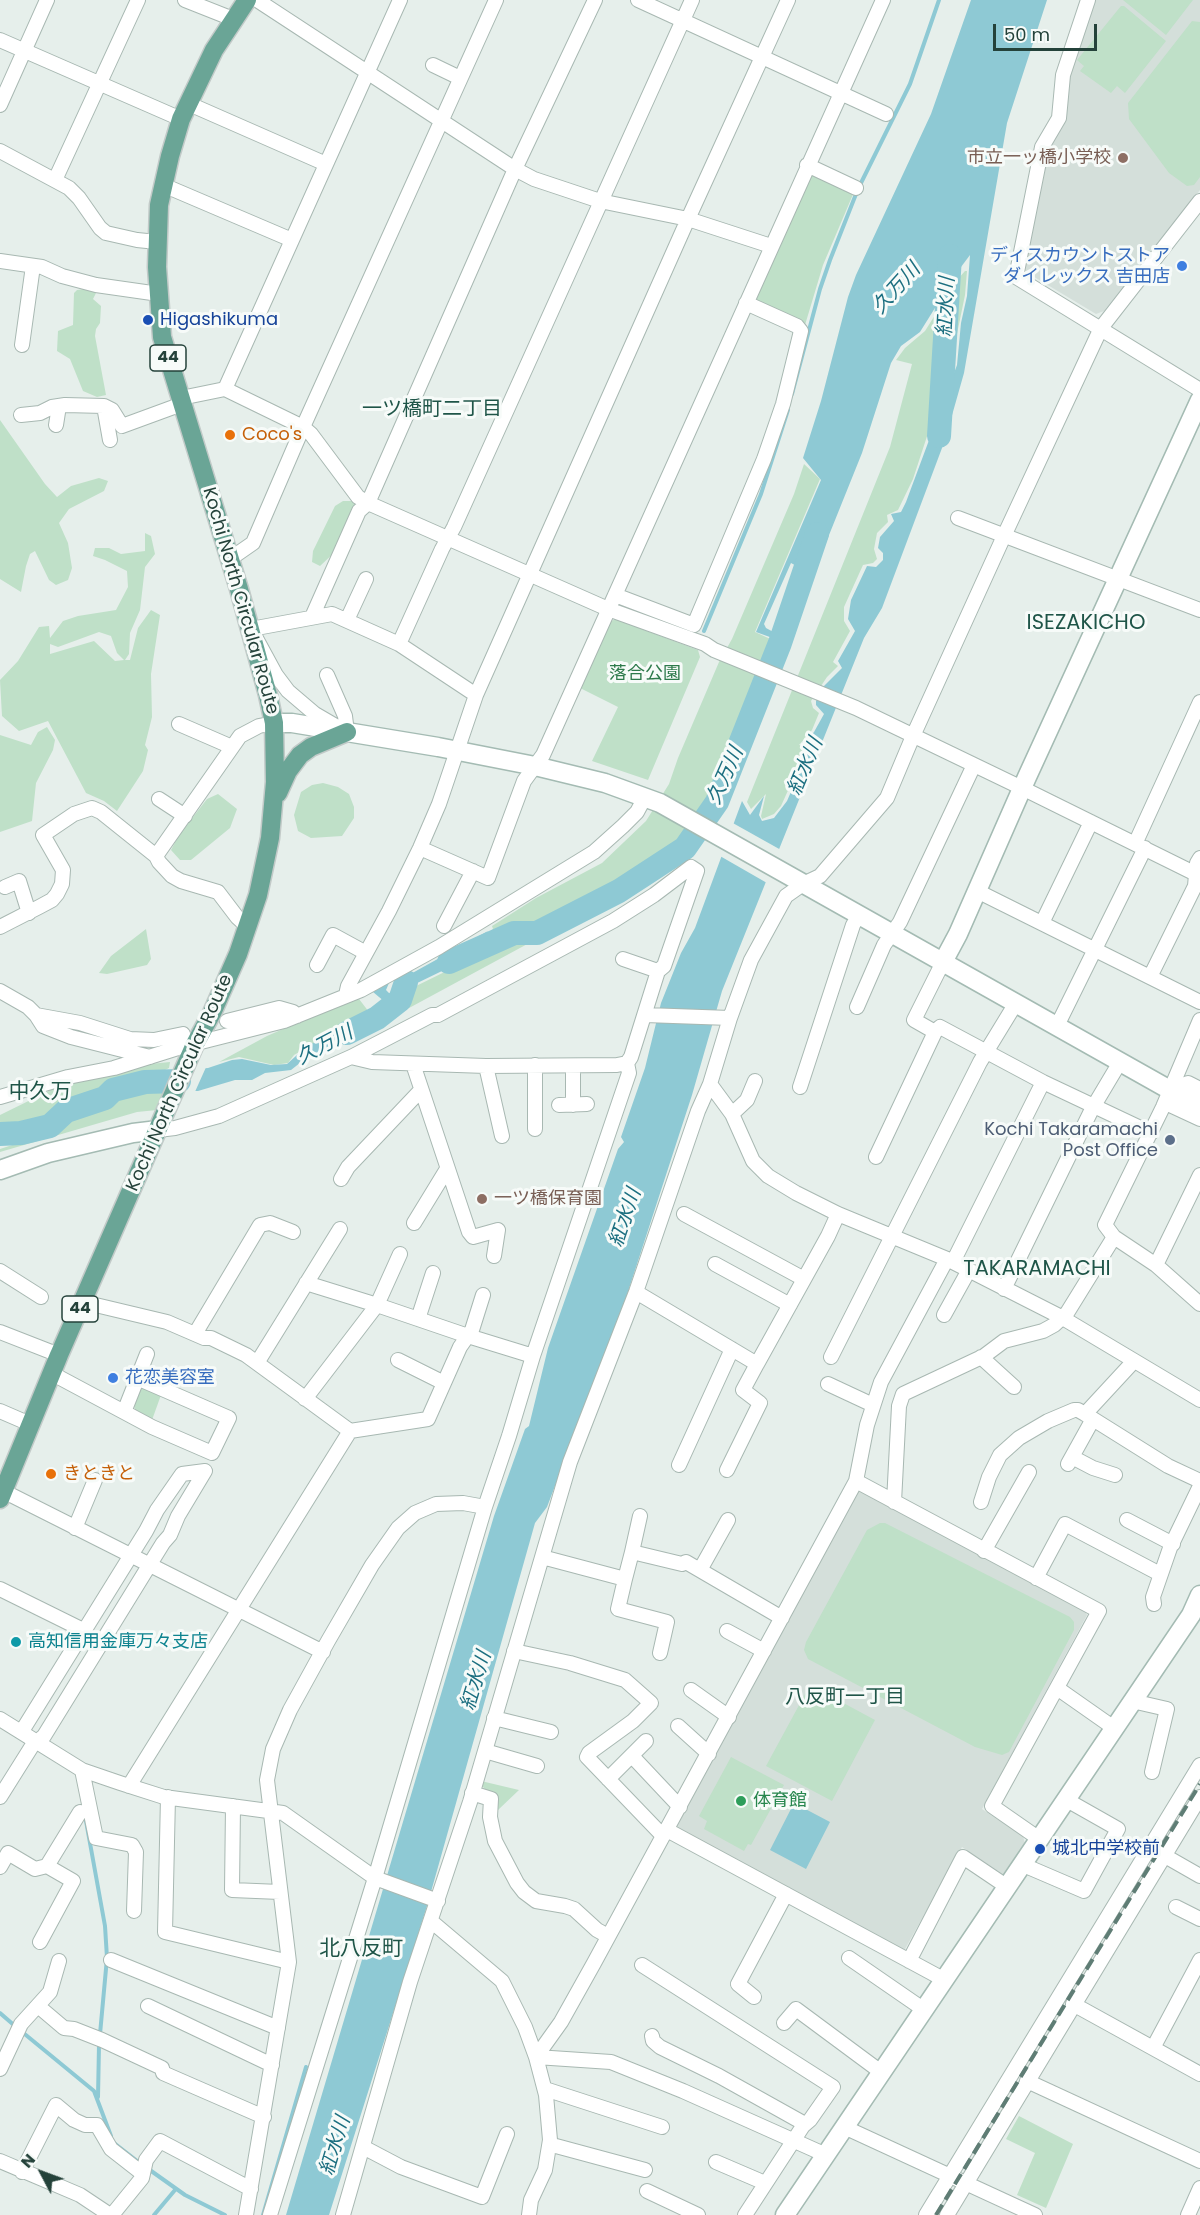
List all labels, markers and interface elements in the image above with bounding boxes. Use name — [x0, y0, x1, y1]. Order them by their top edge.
scale bar — [996, 12, 1100, 50]
text: 50 m — [1004, 22, 1050, 47]
place label: 市立一ッ橋小学校 — [967, 147, 1111, 169]
marker: 市立一ッ橋小学校 — [1116, 151, 1130, 165]
place label: ディスカウントストア ダイレックス 吉田店 — [990, 245, 1170, 288]
water label: 久万川 — [868, 259, 926, 319]
marker: ディスカウントストア ダイレックス 吉田店 — [1175, 259, 1189, 273]
water label: 紅水川 — [933, 276, 961, 338]
place label: Higashikuma — [160, 309, 278, 331]
marker: Higashikuma — [141, 313, 155, 327]
road number: 44 — [150, 345, 186, 371]
district label: 一ツ橋町二丁目 — [362, 398, 502, 422]
place label: Coco's — [242, 424, 302, 446]
marker: Coco's — [223, 428, 237, 442]
street label: Kochi North Circular Route — [197, 485, 283, 717]
district label: ISEZAKICHO — [1019, 611, 1153, 637]
park label: 落合公園 — [609, 663, 681, 685]
water label: 紅水川 — [783, 735, 829, 799]
water label: 久万川 — [703, 744, 749, 808]
street label: Kochi North Circular Route — [122, 971, 238, 1195]
water label: 久万川 — [293, 1021, 357, 1071]
district label: 中久万 — [9, 1080, 71, 1106]
place label: Kochi Takaramachi Post Office — [984, 1119, 1158, 1162]
marker: Kochi Takaramachi Post Office — [1163, 1133, 1177, 1147]
water label: 紅水川 — [605, 1186, 647, 1250]
place label: 一ツ橋保育園 — [494, 1188, 602, 1210]
marker: 一ツ橋保育園 — [475, 1192, 489, 1206]
district label: TAKARAMACHI — [955, 1257, 1119, 1283]
road number: 44 — [62, 1296, 98, 1322]
place label: 花恋美容室 — [125, 1367, 215, 1389]
marker: 花恋美容室 — [106, 1371, 120, 1385]
place label: きときと — [63, 1463, 135, 1485]
marker: きときと — [44, 1467, 58, 1481]
place label: 高知信用金庫万々支店 — [28, 1631, 208, 1653]
marker: 高知信用金庫万々支店 — [9, 1635, 23, 1649]
water label: 紅水川 — [457, 1649, 497, 1713]
district label: 八反町一丁目 — [785, 1686, 905, 1710]
place label: 体育館 — [753, 1790, 807, 1812]
marker: 体育館 — [734, 1794, 748, 1808]
place label: 城北中学校前 — [1052, 1838, 1160, 1860]
marker: 城北中学校前 — [1033, 1842, 1047, 1856]
district label: 北八反町 — [319, 1937, 403, 1963]
water label: 紅水川 — [316, 2114, 356, 2178]
north arrow — [12, 2143, 72, 2203]
text: N — [15, 2149, 41, 2173]

